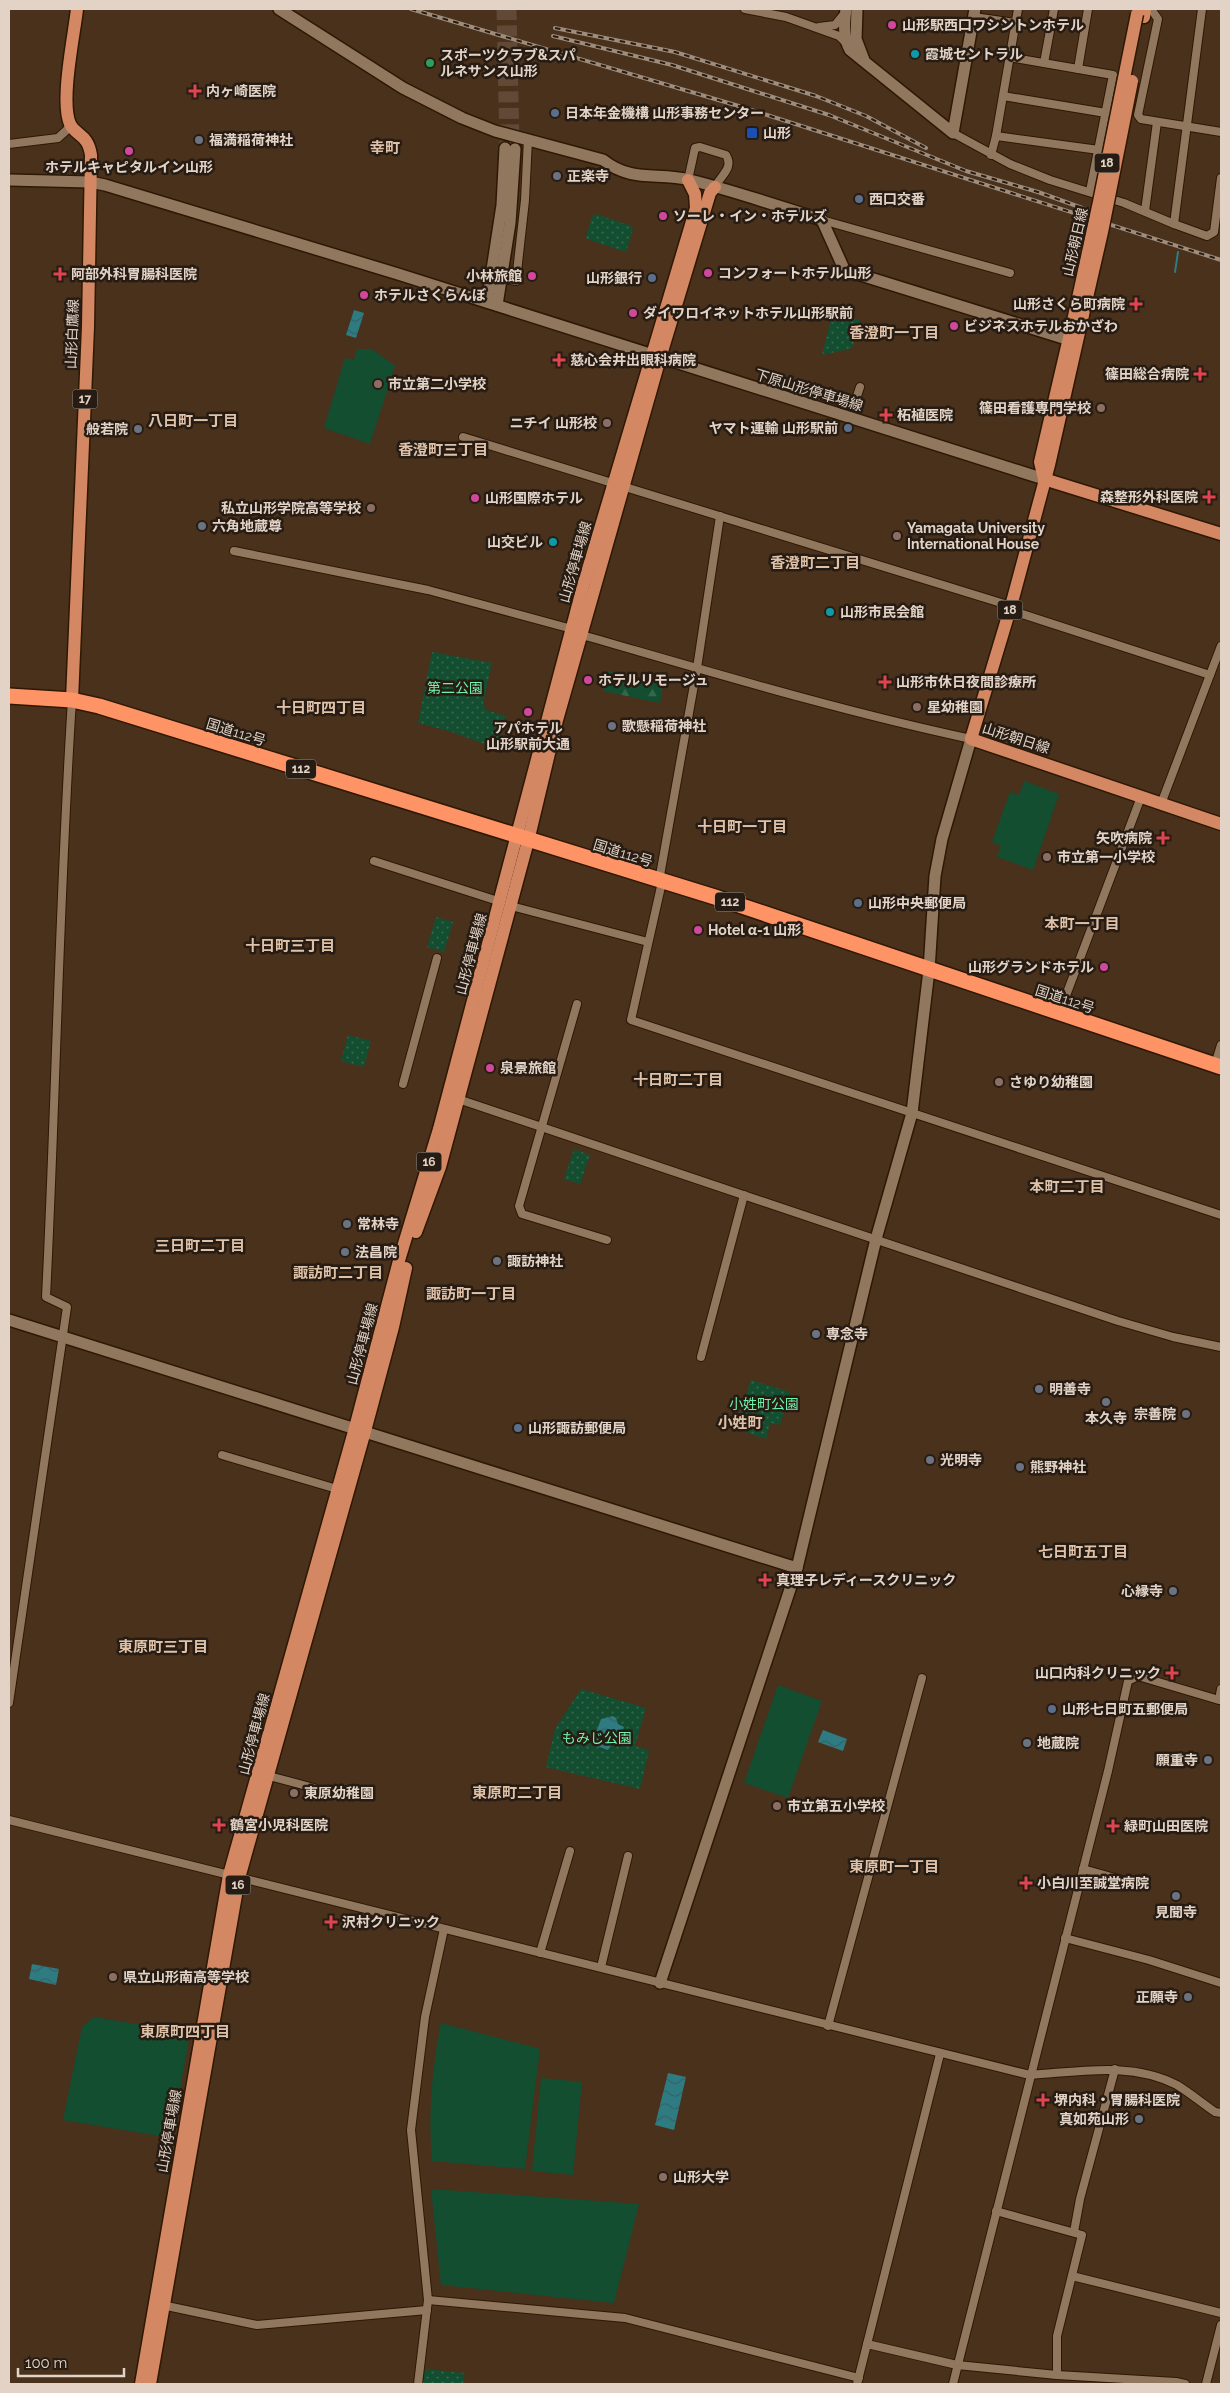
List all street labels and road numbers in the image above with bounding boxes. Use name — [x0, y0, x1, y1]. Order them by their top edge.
road number: 18 — [1094, 154, 1120, 172]
street label: 山形朝日線 — [1059, 206, 1091, 278]
street label: 山形白鷹線 — [63, 299, 81, 369]
street label: 下原山形停車場線 — [753, 366, 865, 414]
road number: 17 — [72, 389, 98, 408]
street label: 山形停車場線 — [556, 519, 594, 605]
road number: 18 — [998, 600, 1022, 620]
street label: 国道112号 — [204, 715, 268, 749]
street label: 山形朝日線 — [980, 720, 1052, 756]
road number: 112 — [286, 760, 316, 779]
street label: 国道112号 — [591, 836, 655, 870]
road number: 112 — [715, 892, 745, 912]
street label: 山形停車場線 — [452, 911, 490, 997]
street label: 国道112号 — [1033, 982, 1097, 1016]
road number: 16 — [416, 1152, 442, 1172]
street label: 山形停車場線 — [343, 1301, 381, 1387]
street label: 山形停車場線 — [235, 1691, 273, 1777]
road number: 16 — [226, 1876, 250, 1894]
street label: 山形停車場線 — [154, 2088, 184, 2174]

